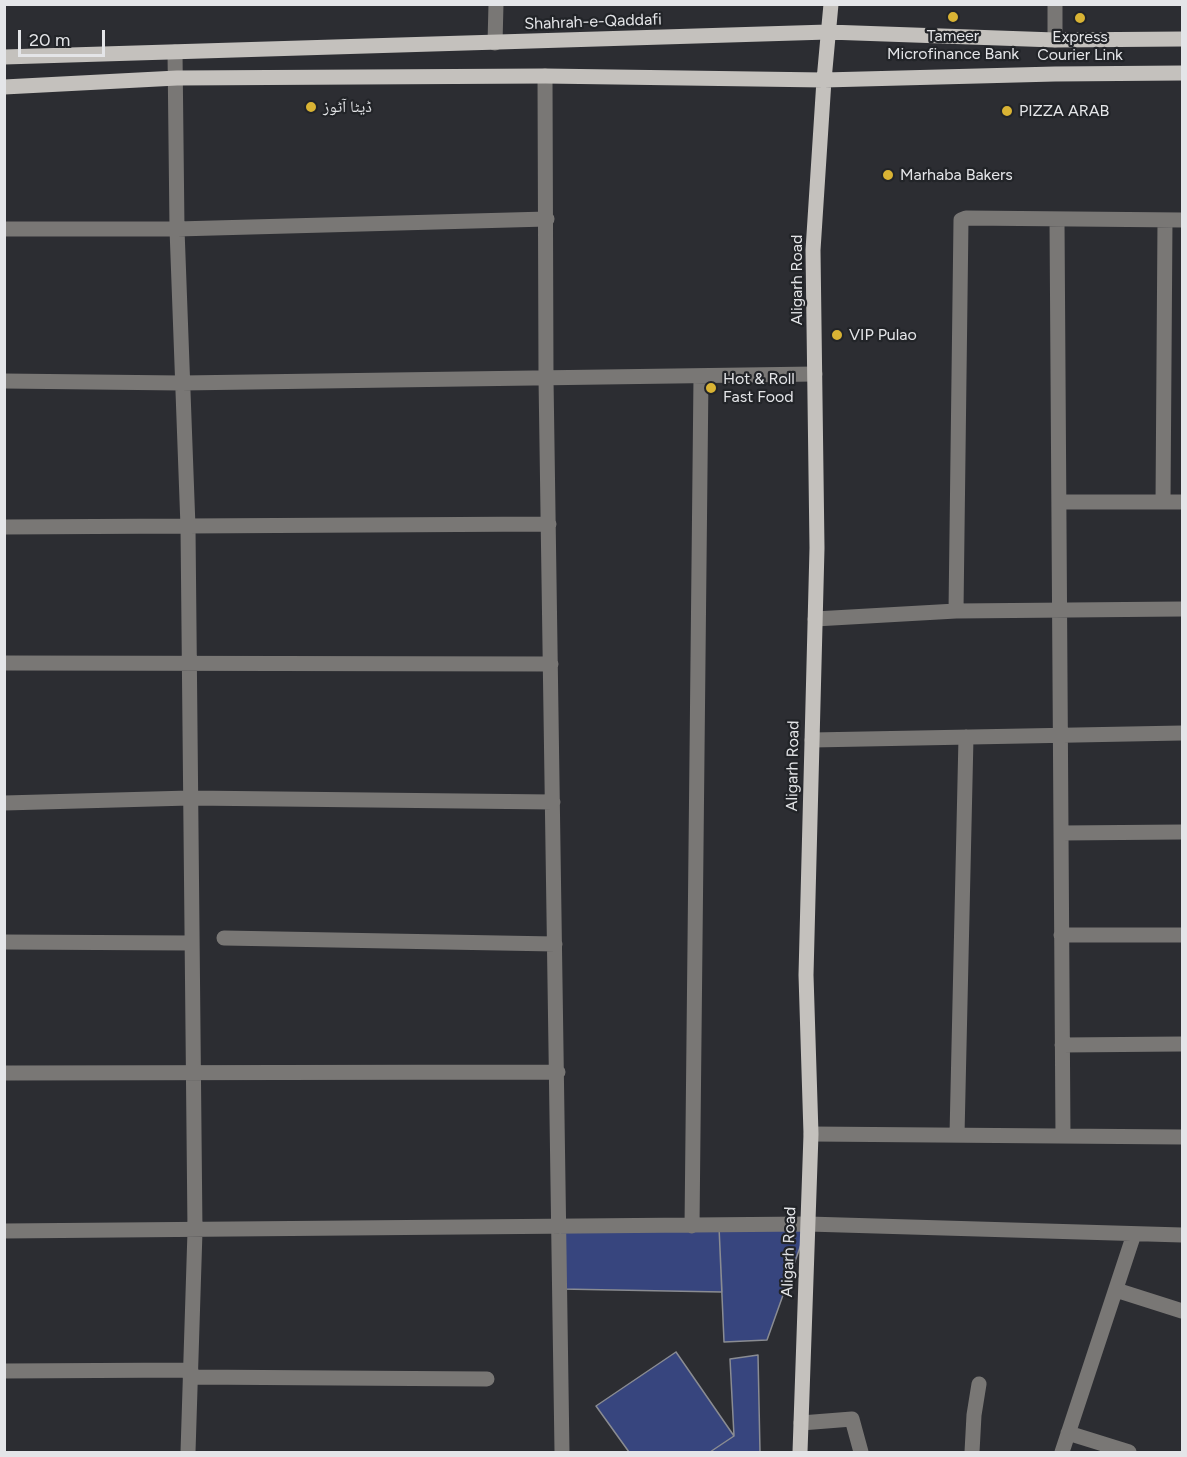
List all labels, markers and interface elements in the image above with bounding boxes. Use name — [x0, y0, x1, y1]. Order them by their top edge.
street label: Shahrah-e-Qaddafi — [524, 10, 662, 34]
marker: Tameer Microfinance Bank — [946, 10, 960, 24]
marker: Express Courier Link — [1073, 11, 1087, 25]
scale bar — [21, 18, 108, 56]
place label: Tameer Microfinance Bank — [887, 26, 1019, 64]
place label: Express Courier Link — [1037, 27, 1123, 65]
text: 20 m — [29, 29, 70, 51]
place label: ڈیٹا آٹوز — [323, 97, 372, 117]
marker: ڈیٹا آٹوز — [304, 100, 318, 114]
place label: PIZZA ARAB — [1019, 101, 1109, 121]
marker: PIZZA ARAB — [1000, 104, 1014, 118]
place label: Marhaba Bakers — [900, 165, 1013, 185]
marker: Marhaba Bakers — [881, 168, 895, 182]
street label: Aligarh Road — [787, 235, 807, 325]
place label: VIP Pulao — [849, 325, 917, 345]
marker: VIP Pulao — [830, 328, 844, 342]
place label: Hot & Roll Fast Food — [723, 369, 795, 407]
marker: Hot & Roll Fast Food — [704, 381, 718, 395]
street label: Aligarh Road — [783, 720, 803, 812]
street label: Aligarh Road — [778, 1206, 800, 1298]

